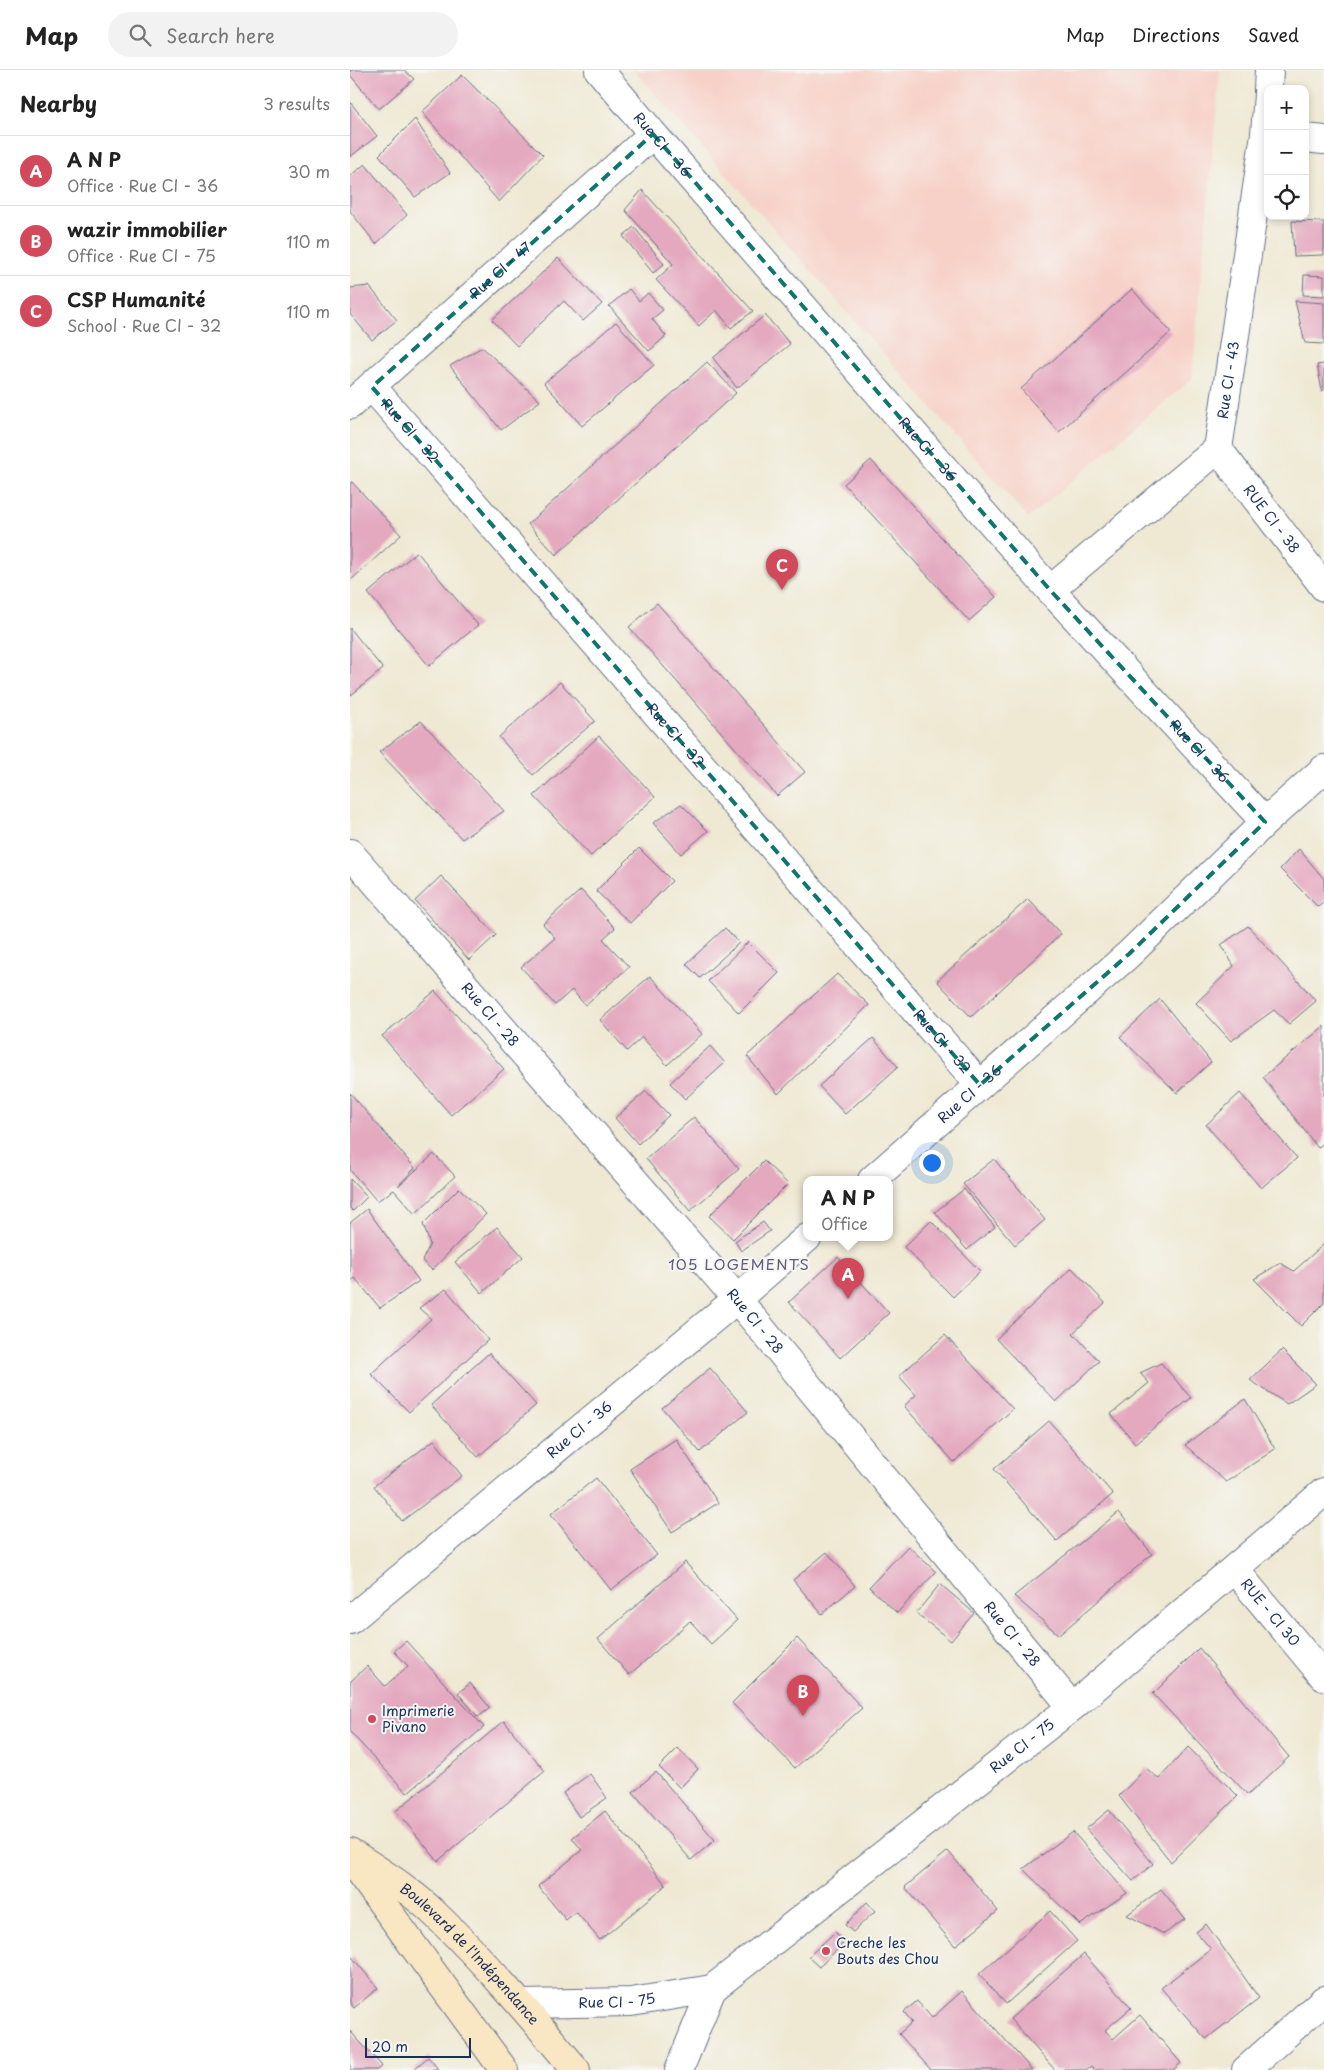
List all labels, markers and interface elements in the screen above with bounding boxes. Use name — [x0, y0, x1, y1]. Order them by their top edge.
search box — [108, 12, 458, 57]
text: Map — [25, 17, 78, 53]
icon: search — [126, 21, 154, 49]
text: Search here — [166, 21, 275, 49]
text: Map — [1066, 21, 1104, 48]
text: Directions — [1132, 21, 1220, 48]
text: Saved — [1248, 21, 1299, 48]
map controls — [1264, 85, 1309, 220]
button: + — [1264, 85, 1309, 130]
text: Nearby — [20, 87, 97, 119]
text: 3 results — [263, 91, 330, 115]
street label: Rue CI - 36 — [629, 107, 697, 181]
button: − — [1264, 130, 1309, 175]
text: A N P — [67, 145, 121, 173]
text: A — [30, 159, 42, 183]
text: 30 m — [288, 159, 330, 183]
text: Office · Rue CI - 36 — [67, 173, 218, 197]
button: locate — [1264, 175, 1309, 220]
text: wazir immobilier — [67, 215, 227, 243]
text: B — [31, 229, 41, 253]
text: 110 m — [287, 229, 330, 253]
street label: Rue CI - 47 — [465, 236, 536, 303]
text: Office · Rue CI - 75 — [67, 243, 216, 267]
text: CSP Humanité — [67, 285, 205, 313]
text: C — [30, 299, 42, 323]
text: 110 m — [287, 299, 330, 323]
text: School · Rue CI - 32 — [67, 313, 221, 337]
street label: Rue CI - 43 — [1212, 340, 1244, 420]
street label: Rue CI - 32 — [377, 394, 444, 467]
street label: Rue CI - 36 — [894, 412, 962, 486]
street label: RUE CI - 38 — [1239, 480, 1305, 557]
pin: C — [766, 549, 798, 590]
street label: Rue CI - 32 — [642, 698, 710, 772]
street label: Rue CI - 36 — [1165, 715, 1234, 787]
street label: Rue CI - 28 — [457, 978, 524, 1051]
street label: Rue CI - 32 — [909, 1004, 976, 1078]
street label: Rue CI - 36 — [933, 1060, 1006, 1128]
your location — [919, 1150, 945, 1176]
popup — [803, 1176, 893, 1241]
text: A N P — [821, 1183, 875, 1211]
text: Office — [821, 1211, 868, 1235]
district label: 105 LOGEMENTS — [668, 1252, 810, 1275]
pin: A — [832, 1258, 864, 1299]
street label: Rue CI - 28 — [722, 1284, 789, 1358]
street label: Rue CI - 36 — [542, 1396, 616, 1463]
street label: RUE - CI 30 — [1236, 1573, 1305, 1650]
street label: Rue CI - 28 — [979, 1597, 1046, 1671]
pin: B — [787, 1675, 819, 1716]
place label: Imprimerie Pivano — [382, 1700, 454, 1737]
marker: Imprimerie Pivano — [366, 1713, 378, 1725]
street label: Rue CI - 75 — [985, 1714, 1059, 1778]
street label: Boulevard de l'Indépendance — [396, 1878, 545, 2029]
place label: Creche les Bouts des Chou — [836, 1932, 939, 1969]
marker: Creche les Bouts des Chou — [820, 1945, 832, 1957]
street label: Rue CI - 75 — [578, 1987, 657, 2013]
scale bar — [365, 2035, 471, 2058]
text: 20 m — [372, 2036, 408, 2057]

